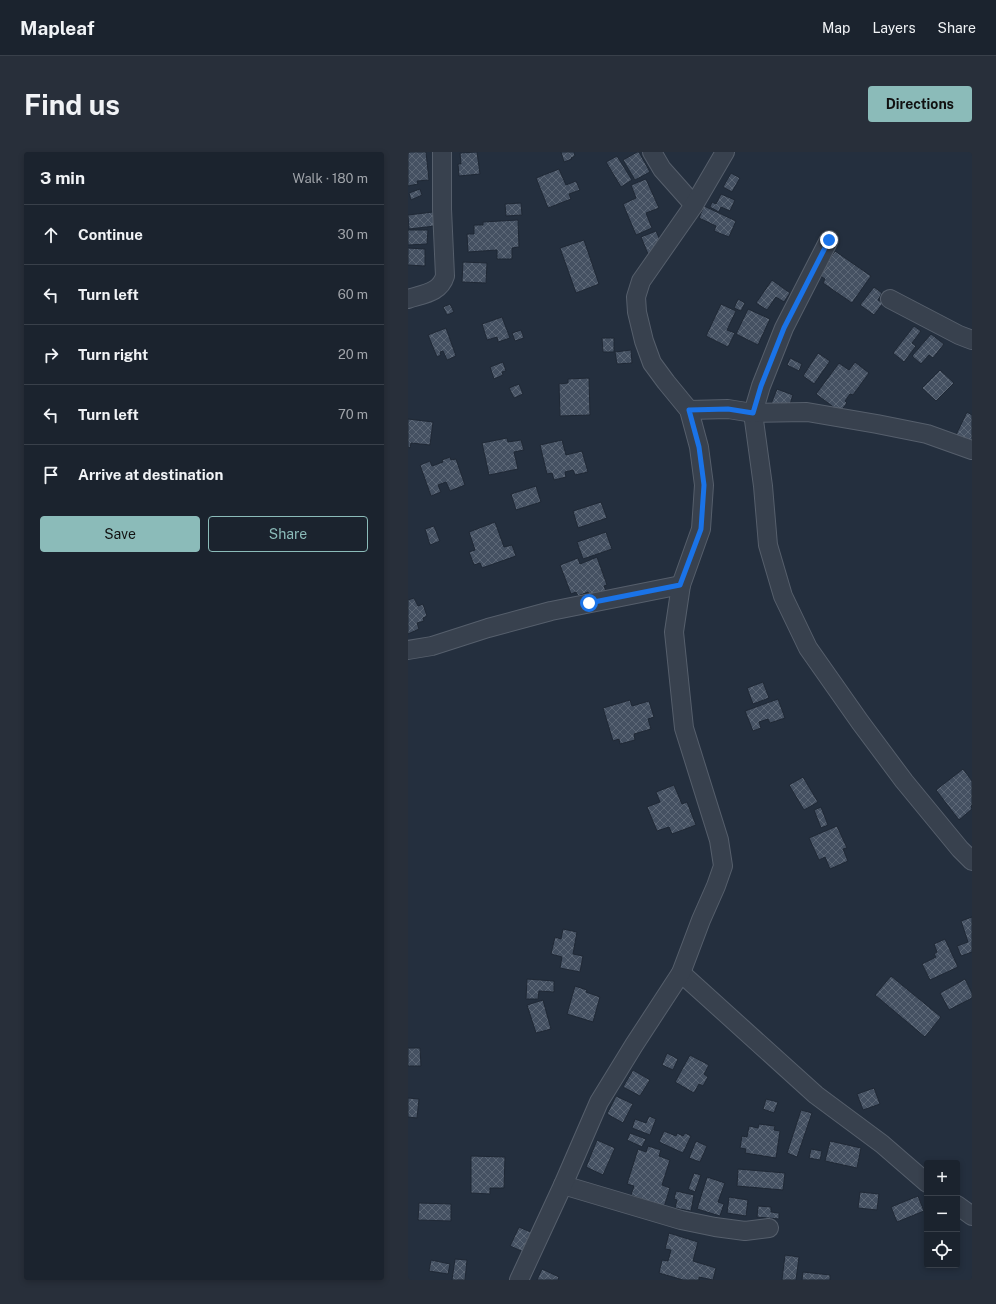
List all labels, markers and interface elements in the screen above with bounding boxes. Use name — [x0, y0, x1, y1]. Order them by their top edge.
text: Mapleaf — [20, 17, 94, 39]
text: Map — [822, 20, 850, 36]
text: Layers — [872, 20, 916, 36]
text: Share — [938, 20, 976, 36]
button: Directions — [868, 86, 972, 122]
text: Find us — [24, 88, 120, 121]
text: 3 min — [40, 168, 85, 188]
text: Walk · 180 m — [293, 171, 368, 186]
icon: ahead — [40, 224, 62, 246]
text: Continue — [78, 226, 143, 243]
text: 30 m — [338, 227, 368, 242]
route end — [820, 231, 838, 249]
icon: left — [40, 284, 62, 306]
text: Turn left — [78, 286, 139, 303]
text: 60 m — [338, 287, 368, 302]
icon: right — [40, 344, 62, 366]
text: Turn right — [78, 346, 148, 363]
text: 20 m — [338, 347, 368, 362]
icon: left — [40, 404, 62, 426]
text: Turn left — [78, 406, 139, 423]
text: 70 m — [338, 407, 368, 422]
icon: arrive — [40, 464, 62, 486]
text: Arrive at destination — [78, 466, 223, 483]
button: Save — [40, 516, 200, 552]
button: Share — [208, 516, 368, 552]
route start — [580, 594, 598, 612]
map controls — [924, 1160, 960, 1268]
button: + — [924, 1160, 960, 1196]
button: − — [924, 1196, 960, 1232]
button: locate — [924, 1232, 960, 1268]

